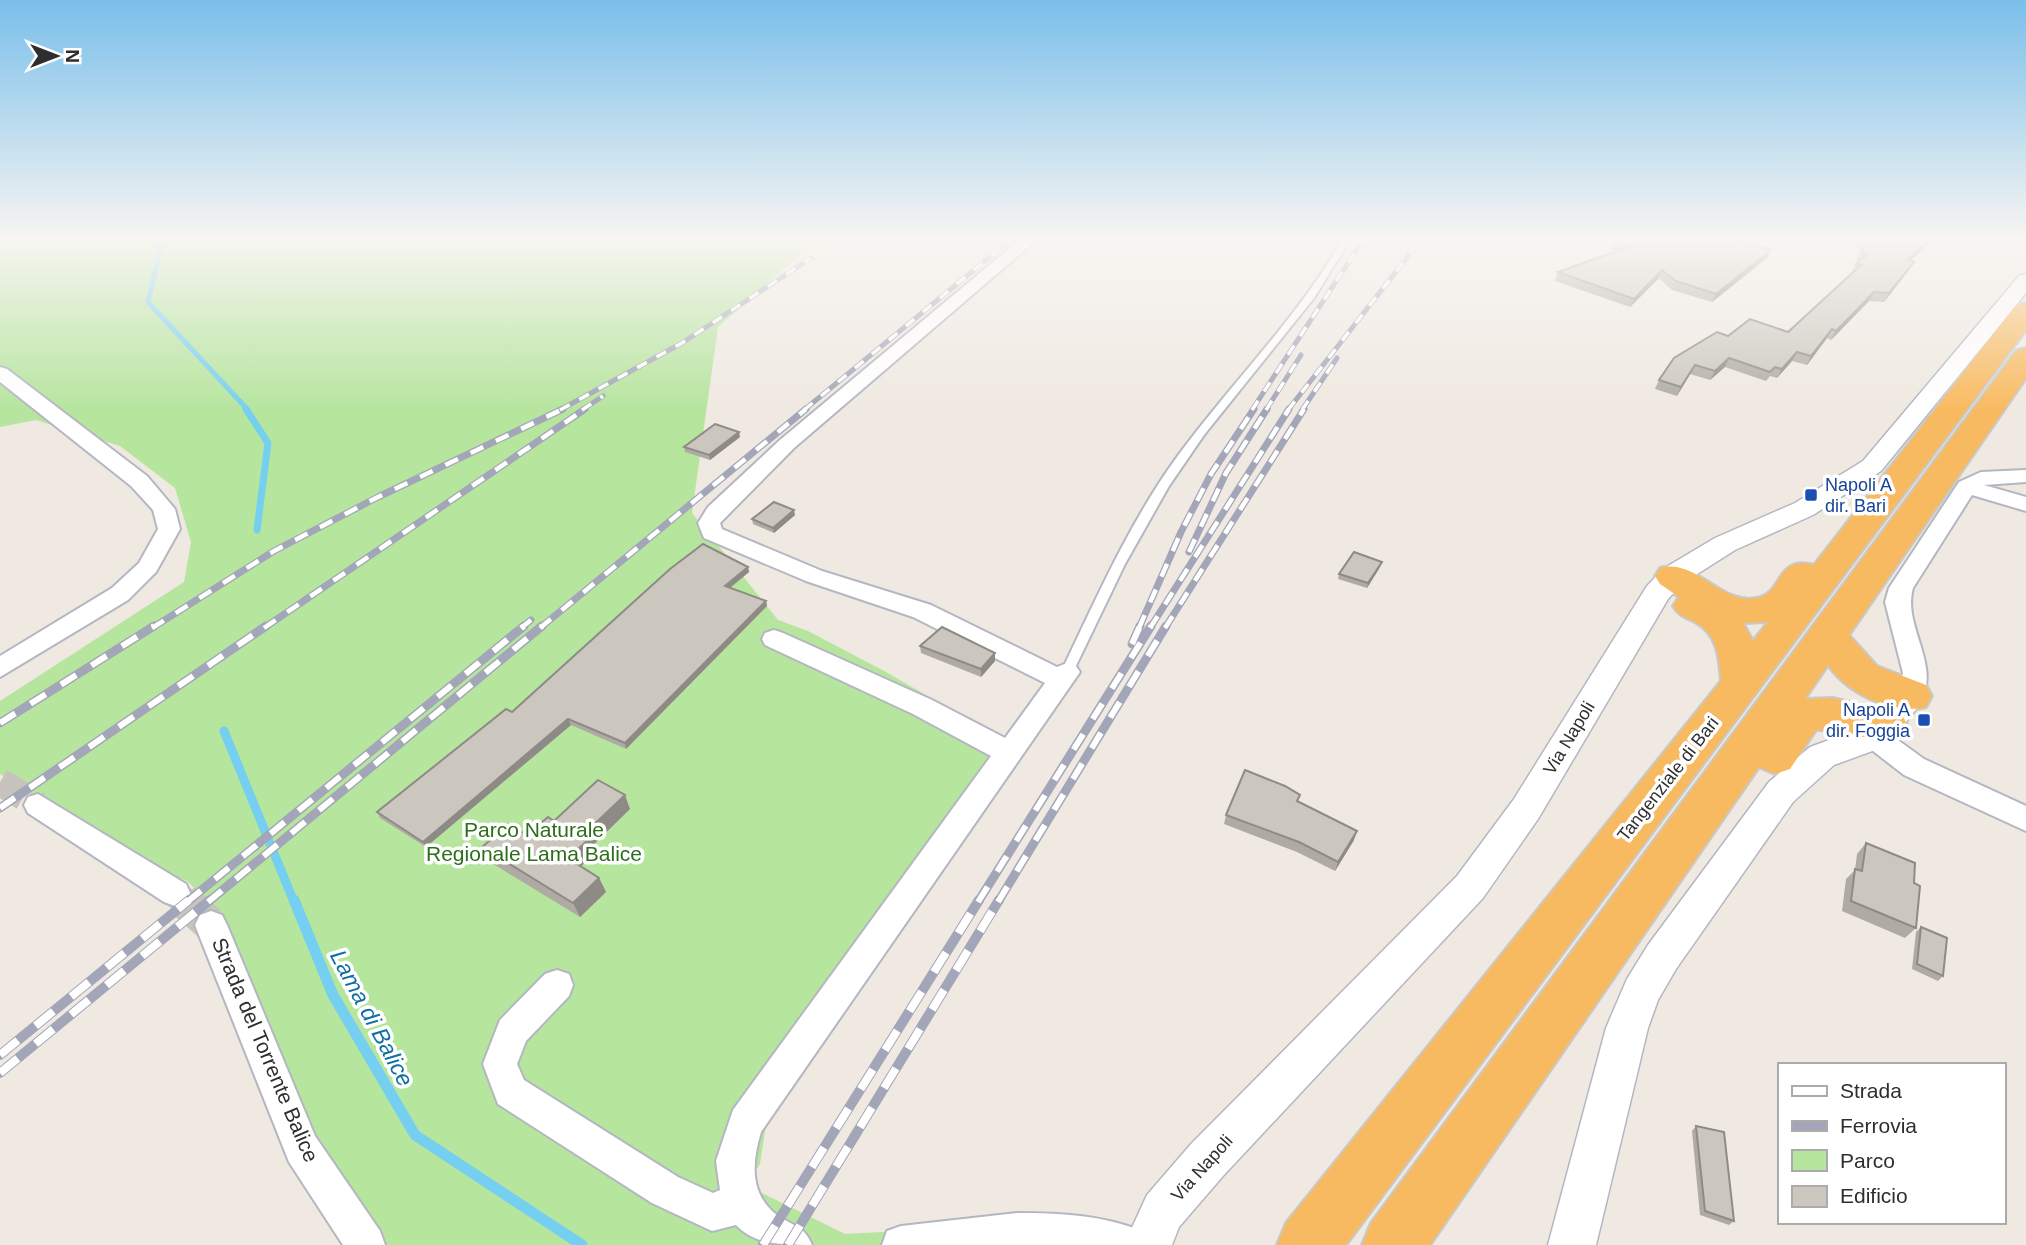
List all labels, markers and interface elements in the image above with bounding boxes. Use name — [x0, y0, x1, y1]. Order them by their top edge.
north arrow — [21, 21, 91, 91]
text: N — [62, 49, 83, 63]
place label: Napoli A dir. Bari — [1825, 475, 1892, 516]
marker: Napoli A dir. Bari — [1803, 487, 1819, 503]
street label: Via Napoli — [1539, 698, 1599, 778]
place label: Napoli A dir. Foggia — [1826, 700, 1911, 741]
marker: Napoli A dir. Foggia — [1916, 712, 1932, 728]
street label: Tangenziale di Bari — [1613, 713, 1723, 845]
park label: Parco Naturale Regionale Lama Balice — [426, 818, 642, 865]
street label: Strada del Torrente Balice — [208, 934, 323, 1165]
water label: Lama di Balice — [325, 945, 419, 1091]
legend — [1778, 1063, 2005, 1224]
text: Strada — [1840, 1079, 1902, 1102]
text: Ferrovia — [1840, 1114, 1917, 1137]
street label: Via Napoli — [1167, 1131, 1237, 1205]
text: Parco — [1840, 1149, 1895, 1172]
text: Edificio — [1840, 1184, 1908, 1207]

